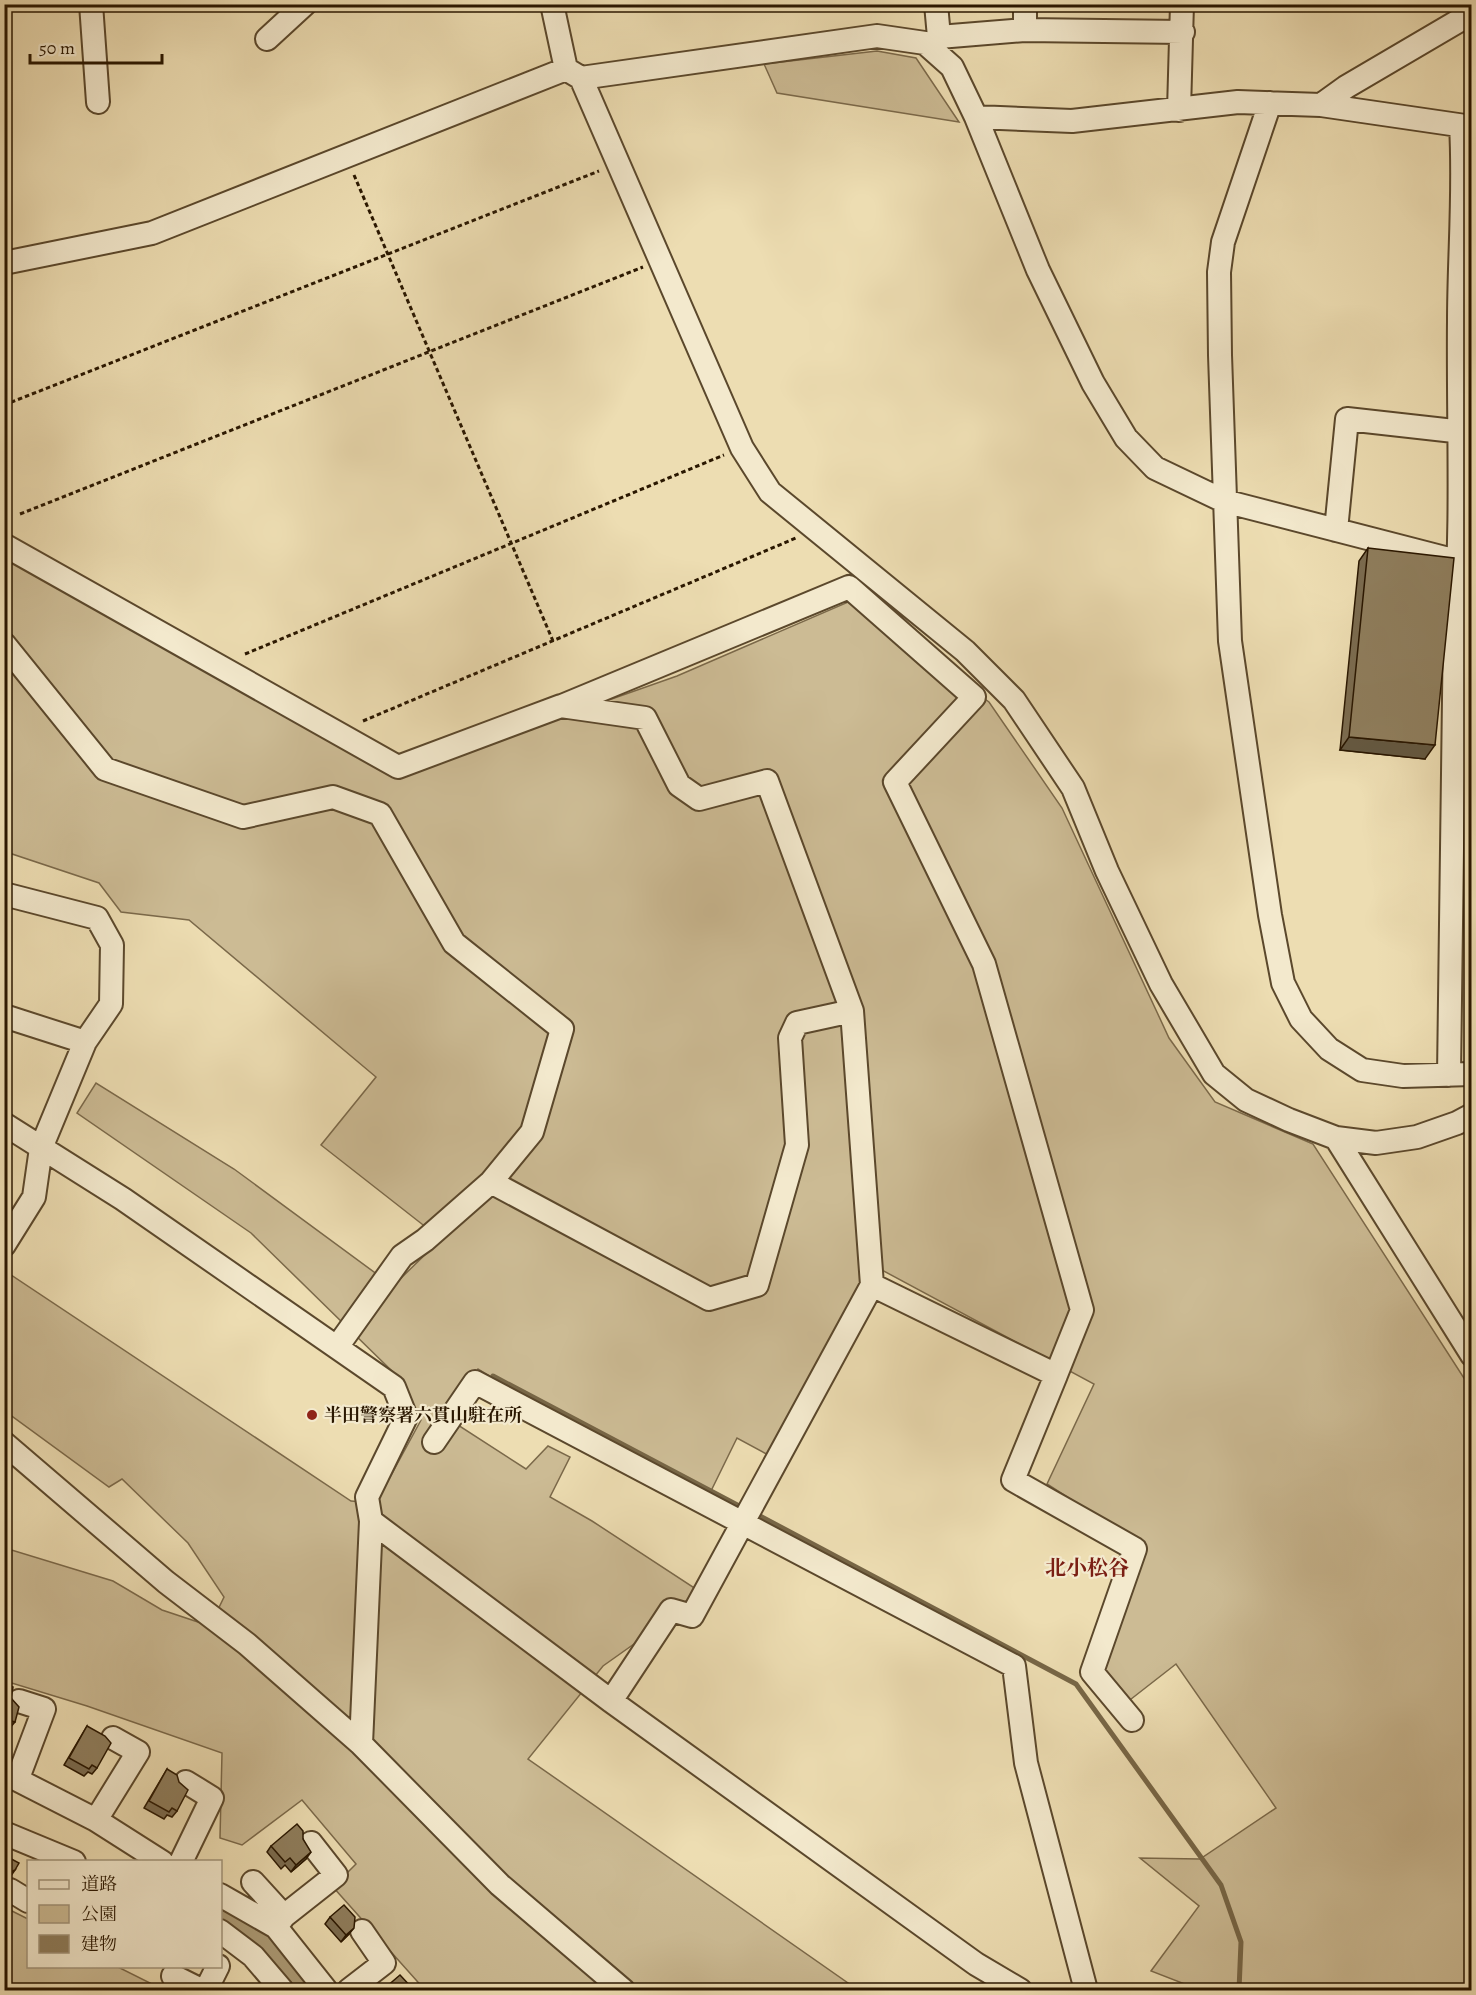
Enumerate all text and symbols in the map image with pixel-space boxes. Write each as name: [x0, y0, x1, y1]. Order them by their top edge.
scale bar: [30, 27, 162, 65]
text: 50 m: [39, 36, 75, 60]
place label: 半田警察署六貫山駐在所: [324, 1403, 522, 1427]
marker: 半田警察署六貫山駐在所: [305, 1408, 319, 1422]
district label: 北小松谷: [1045, 1554, 1129, 1582]
legend: [27, 1860, 222, 1968]
text: 道路: [81, 1872, 117, 1896]
text: 公園: [81, 1902, 117, 1926]
text: 建物: [81, 1932, 117, 1956]

